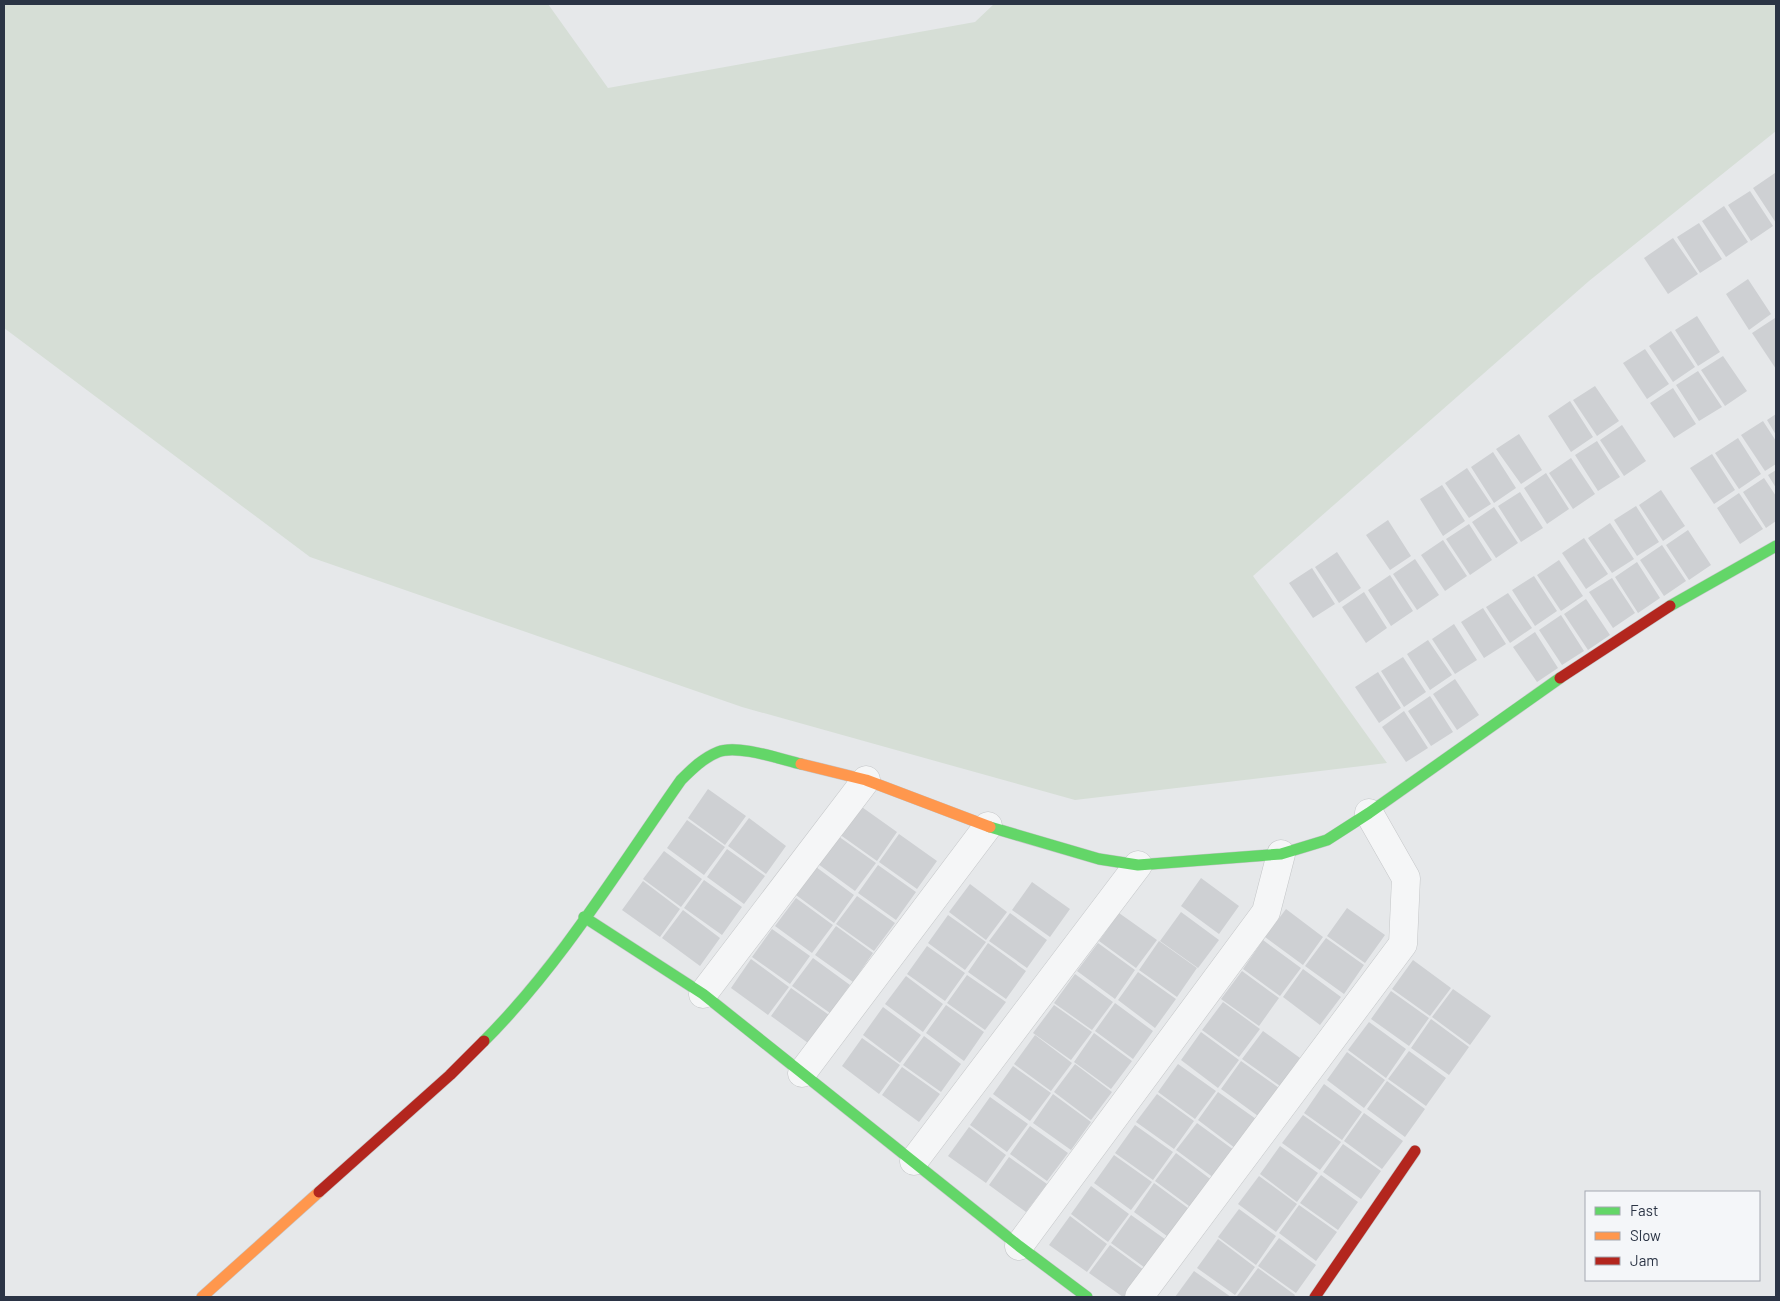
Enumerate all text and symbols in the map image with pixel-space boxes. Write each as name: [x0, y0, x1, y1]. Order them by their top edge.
legend: [1585, 1191, 1760, 1281]
text: Fast: [1630, 1201, 1658, 1219]
text: Slow: [1630, 1226, 1661, 1244]
text: Jam: [1630, 1251, 1659, 1269]

